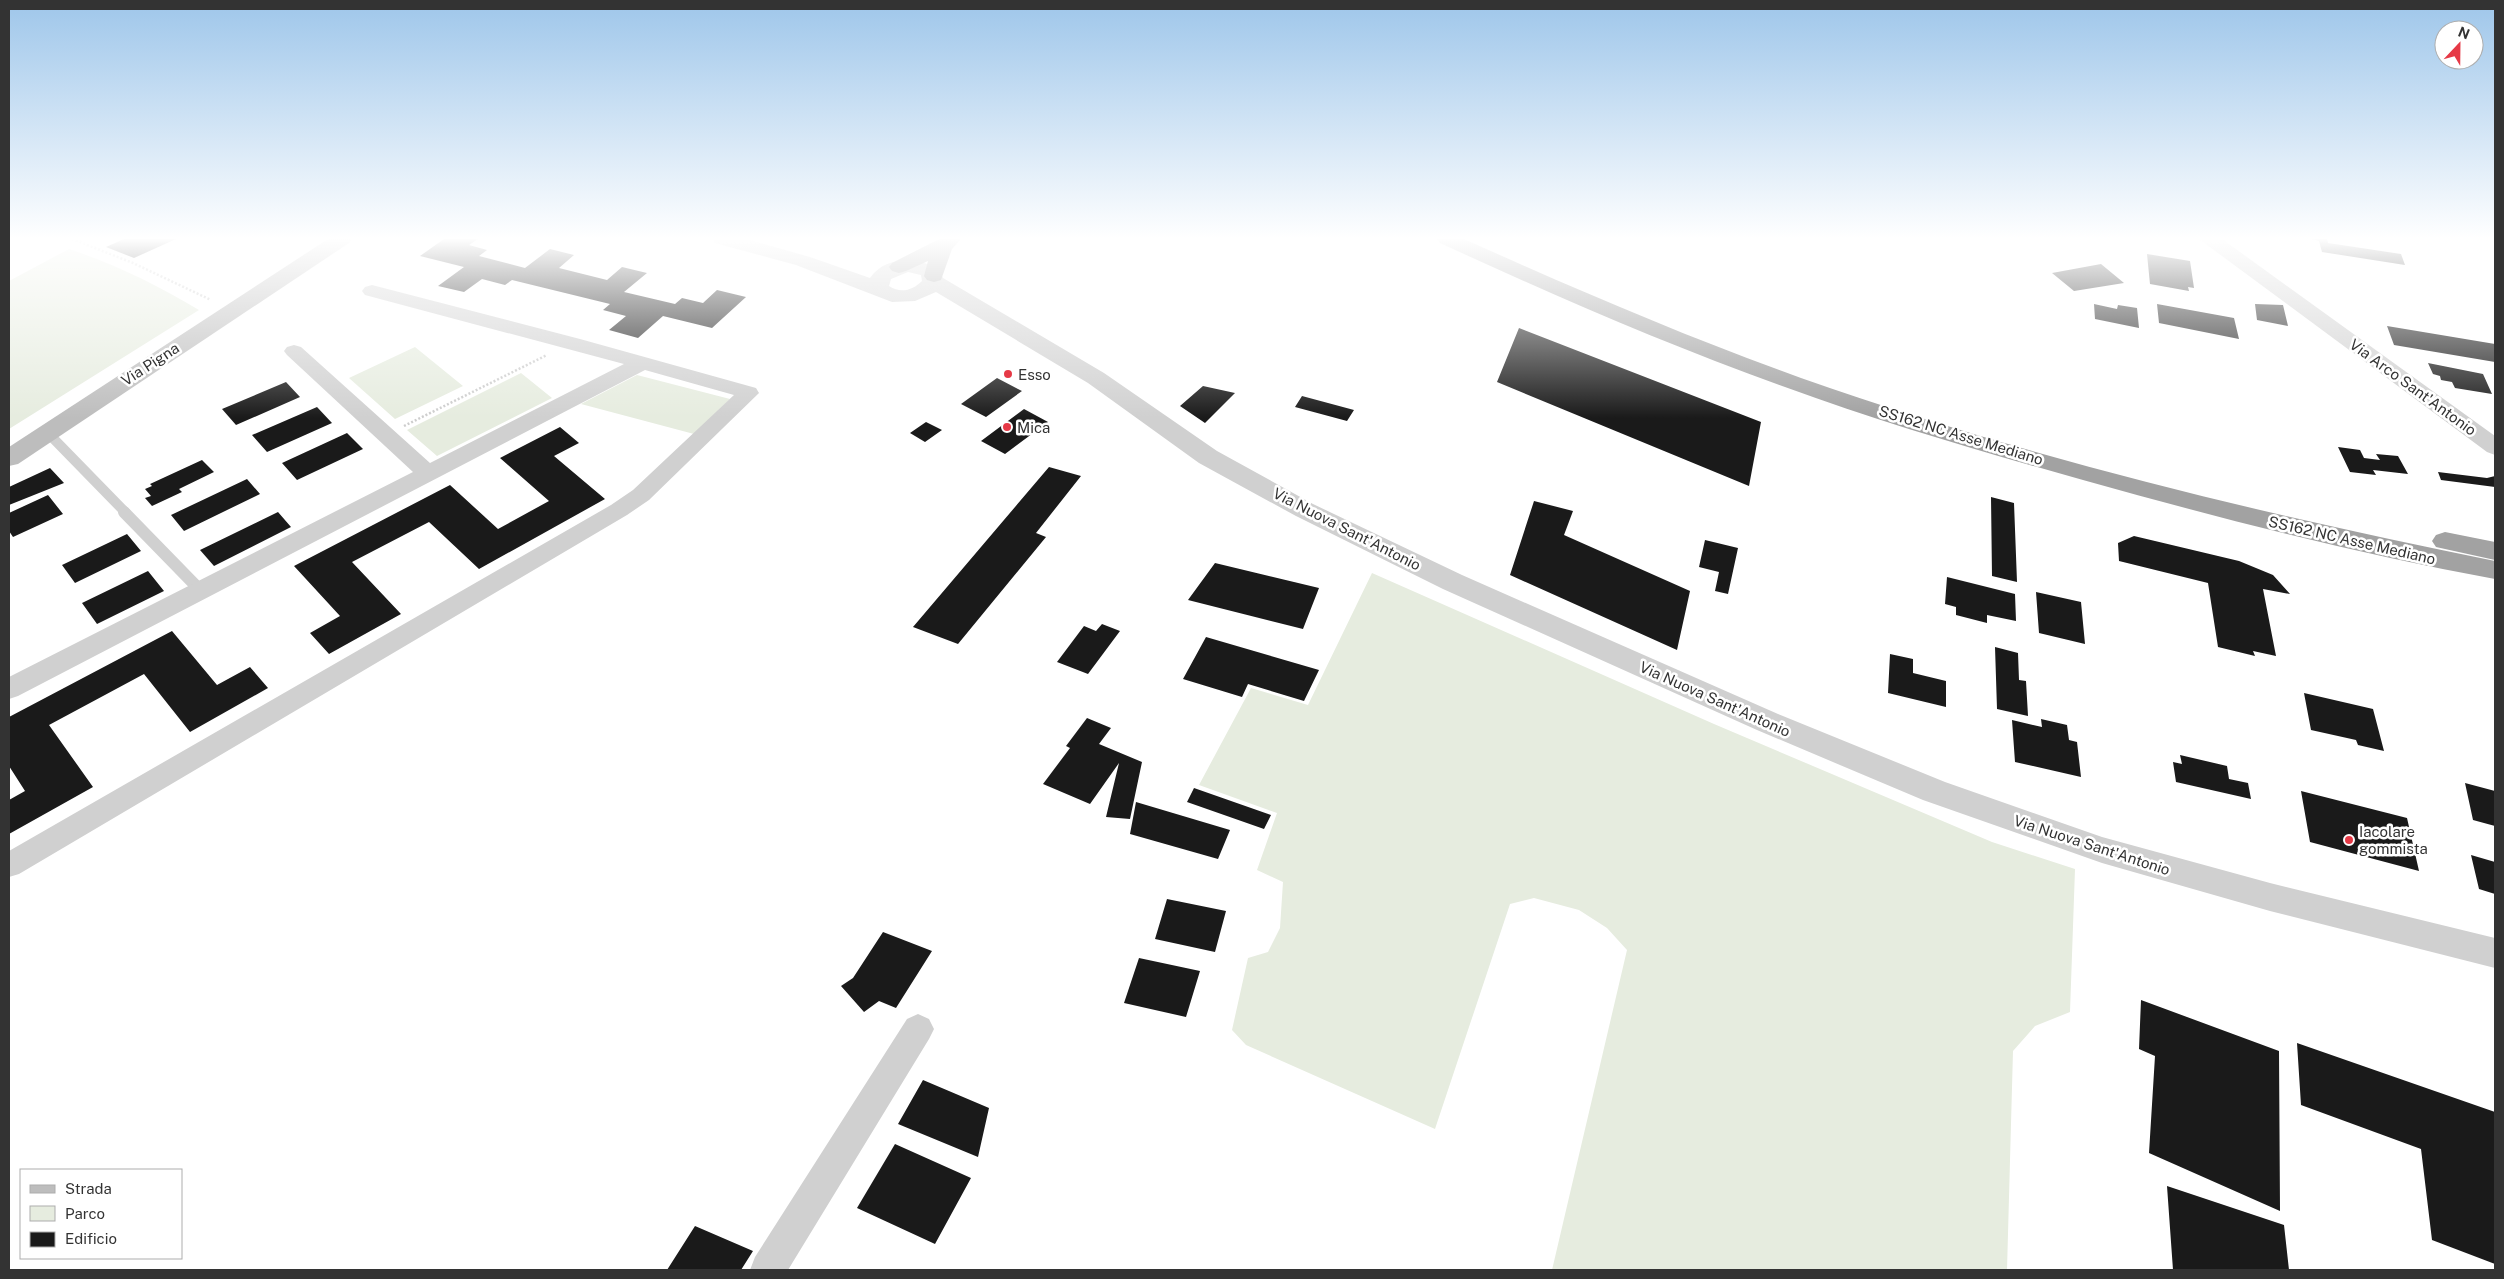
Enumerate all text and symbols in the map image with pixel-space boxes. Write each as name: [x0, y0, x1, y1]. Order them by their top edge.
north arrow: [2434, 20, 2484, 70]
text: N: [2456, 23, 2472, 42]
street label: Via Arco Sant'Antonio: [2346, 335, 2480, 439]
street label: Via Pigna: [118, 339, 182, 389]
place label: Esso: [1018, 366, 1051, 383]
marker: Esso: [1002, 368, 1014, 380]
street label: SS162 NC Asse Mediano: [1877, 402, 2045, 468]
place label: Mica: [1017, 419, 1050, 436]
marker: Mica: [1001, 421, 1013, 433]
street label: Via Nuova Sant'Antonio: [1270, 484, 1424, 574]
street label: SS162 NC Asse Mediano: [2267, 512, 2437, 568]
street label: Via Nuova Sant'Antonio: [1637, 658, 1793, 740]
street label: Via Nuova Sant'Antonio: [2012, 812, 2172, 878]
place label: Iacolare gommista: [2359, 823, 2428, 857]
marker: Iacolare gommista: [2343, 834, 2355, 846]
legend: [20, 1169, 182, 1259]
text: Strada: [65, 1180, 112, 1197]
text: Parco: [65, 1205, 105, 1222]
text: Edificio: [65, 1230, 117, 1247]

